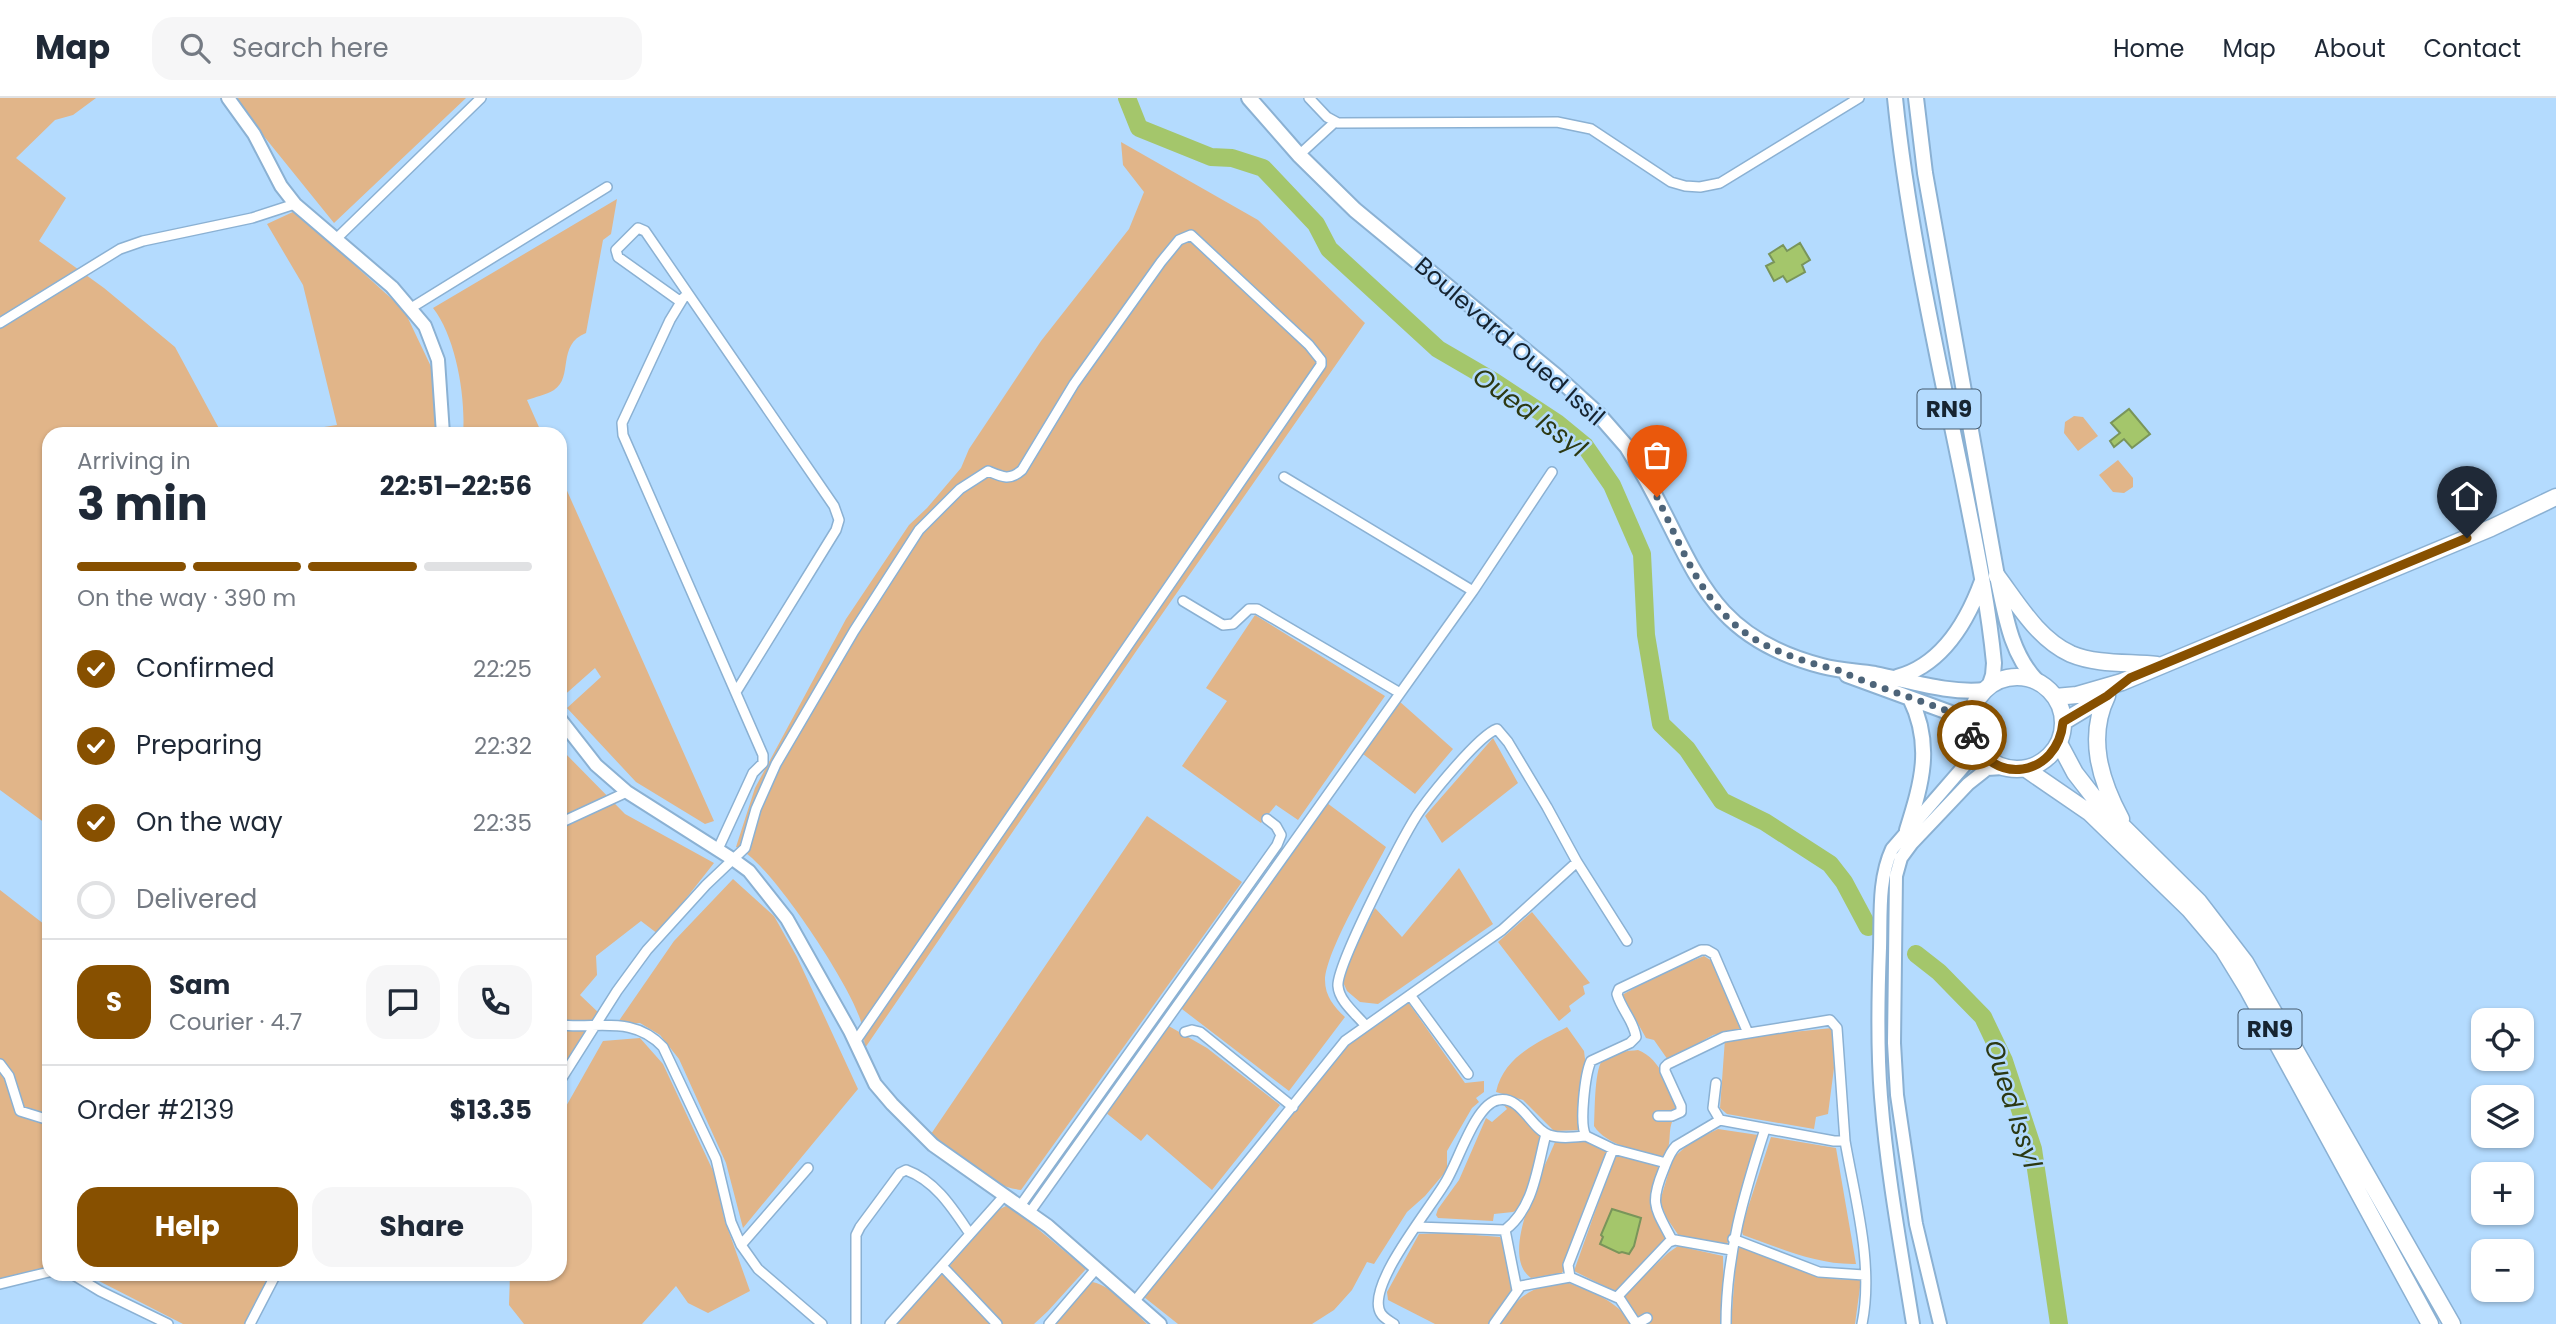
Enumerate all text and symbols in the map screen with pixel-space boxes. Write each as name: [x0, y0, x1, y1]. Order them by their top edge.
search box: [152, 17, 642, 80]
text: Map: [35, 24, 110, 71]
icon: search: [176, 29, 214, 67]
text: Search here: [232, 30, 389, 66]
text: Home: [2113, 32, 2185, 65]
text: Map: [2223, 32, 2276, 65]
text: About: [2314, 32, 2385, 65]
text: Contact: [2423, 32, 2521, 65]
street label: Boulevard Oued Issil: [1408, 249, 1612, 433]
water label: Oued Issyl: [1466, 358, 1595, 466]
road number: RN9: [1918, 390, 1980, 428]
pin: [1627, 425, 1687, 497]
icon: bag: [1638, 436, 1676, 474]
text: Arriving in: [77, 445, 191, 477]
pin: [2437, 466, 2497, 538]
text: 22:51–22:56: [380, 468, 532, 504]
text: 3 min: [77, 472, 208, 536]
icon: home: [2448, 477, 2486, 515]
text: On the way · 390 m: [77, 582, 296, 614]
icon: check: [77, 650, 115, 688]
text: Confirmed: [136, 650, 274, 686]
text: 22:25: [473, 653, 532, 685]
courier: [1937, 700, 2007, 770]
icon: bike: [1953, 716, 1991, 754]
icon: check: [77, 727, 115, 765]
text: Preparing: [136, 727, 262, 763]
text: 22:32: [474, 730, 532, 762]
icon: check: [77, 804, 115, 842]
text: On the way: [136, 804, 283, 840]
text: 22:35: [473, 807, 532, 839]
text: Delivered: [136, 881, 257, 917]
button: chat: [366, 965, 440, 1039]
button: phone: [458, 965, 532, 1039]
text: Sam: [169, 967, 230, 1003]
text: S: [106, 984, 122, 1020]
text: Courier · 4.7: [169, 1006, 302, 1038]
map controls: [2471, 1008, 2534, 1302]
button: locate: [2471, 1008, 2534, 1071]
road number: RN9: [2238, 1010, 2302, 1048]
water label: Oued Issyl: [1975, 1035, 2051, 1173]
button: layers: [2471, 1085, 2534, 1148]
text: Order #2139: [77, 1092, 234, 1128]
text: $13.35: [449, 1092, 532, 1128]
button: +: [2471, 1162, 2534, 1225]
button: Help: [77, 1187, 298, 1267]
button: Share: [312, 1187, 532, 1267]
button: −: [2471, 1239, 2534, 1302]

